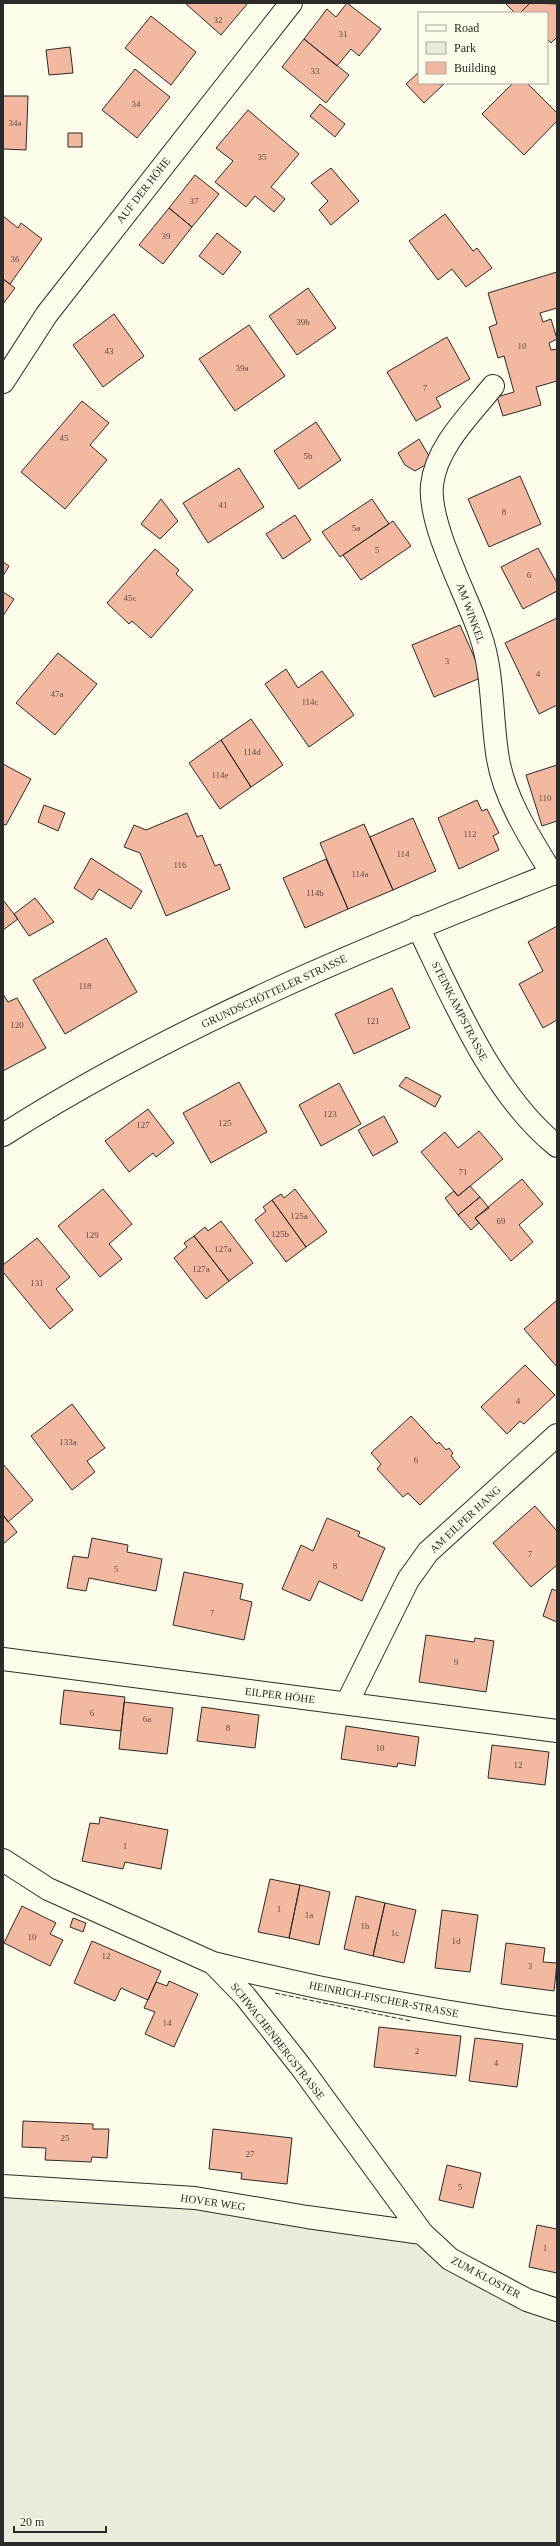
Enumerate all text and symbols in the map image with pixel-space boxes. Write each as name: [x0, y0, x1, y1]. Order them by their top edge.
legend: [418, 12, 548, 84]
house number: 32: [214, 15, 223, 25]
text: Road: [454, 21, 479, 35]
house number: 31: [339, 29, 348, 39]
text: Park: [454, 41, 476, 55]
text: Building: [454, 61, 496, 75]
house number: 33: [311, 66, 320, 76]
house number: 34: [132, 99, 141, 109]
house number: 34a: [9, 118, 22, 128]
house number: 35: [258, 152, 267, 162]
street label: AUF DER HÖHE: [114, 155, 173, 225]
house number: 37: [190, 196, 199, 206]
house number: 39: [162, 231, 171, 241]
house number: 36: [11, 254, 20, 264]
house number: 39b: [296, 317, 310, 327]
house number: 10: [518, 341, 527, 351]
house number: 43: [105, 346, 114, 356]
house number: 39a: [236, 363, 249, 373]
house number: 7: [423, 383, 428, 393]
house number: 45: [60, 433, 69, 443]
house number: 5b: [304, 451, 313, 461]
house number: 41: [219, 500, 228, 510]
house number: 8: [502, 507, 507, 517]
house number: 5a: [352, 523, 360, 533]
house number: 5: [375, 545, 380, 555]
house number: 6: [527, 570, 532, 580]
street label: AM WINKEL: [454, 581, 488, 645]
house number: 45c: [124, 593, 137, 603]
house number: 3: [445, 656, 450, 666]
house number: 4: [536, 669, 541, 679]
house number: 47a: [51, 689, 64, 699]
house number: 114c: [301, 697, 319, 707]
house number: 114d: [243, 747, 261, 757]
house number: 114e: [211, 770, 229, 780]
house number: 110: [538, 793, 552, 803]
house number: 112: [463, 829, 477, 839]
house number: 114: [396, 849, 410, 859]
house number: 116: [173, 860, 187, 870]
house number: 114a: [351, 869, 369, 879]
house number: 114b: [306, 888, 324, 898]
street label: GRUNDSCHÖTTELER STRASSE: [199, 952, 349, 1030]
street label: STEINKAMPSTRASSE: [430, 959, 490, 1063]
house number: 118: [78, 981, 92, 991]
house number: 121: [366, 1016, 380, 1026]
house number: 120: [10, 1020, 24, 1030]
house number: 123: [323, 1109, 337, 1119]
house number: 125: [218, 1118, 232, 1128]
house number: 127: [136, 1120, 150, 1130]
house number: 71: [459, 1167, 468, 1177]
house number: 125a: [290, 1211, 308, 1221]
house number: 69: [497, 1216, 506, 1226]
house number: 125b: [271, 1229, 290, 1239]
house number: 129: [85, 1230, 99, 1240]
house number: 127a: [214, 1244, 232, 1254]
house number: 127a: [192, 1264, 210, 1274]
house number: 131: [30, 1278, 44, 1288]
house number: 4: [516, 1396, 521, 1406]
house number: 133a: [59, 1437, 77, 1447]
house number: 6: [414, 1455, 419, 1465]
street label: AM EILPER HANG: [427, 1483, 503, 1555]
house number: 7: [528, 1549, 533, 1559]
house number: 8: [333, 1561, 338, 1571]
house number: 5: [114, 1564, 119, 1574]
house number: 7: [210, 1608, 215, 1618]
house number: 9: [454, 1657, 459, 1667]
street label: EILPER HÖHE: [244, 1685, 316, 1705]
house number: 6: [90, 1708, 95, 1718]
house number: 6a: [143, 1714, 151, 1724]
house number: 8: [226, 1723, 231, 1733]
house number: 10: [376, 1743, 385, 1753]
house number: 12: [514, 1760, 523, 1770]
house number: 1: [123, 1841, 127, 1851]
house number: 1: [277, 1904, 281, 1914]
house number: 1a: [305, 1910, 313, 1920]
house number: 1b: [361, 1921, 370, 1931]
house number: 1c: [391, 1928, 399, 1938]
house number: 10: [28, 1932, 37, 1942]
house number: 1d: [452, 1936, 461, 1946]
house number: 12: [102, 1951, 111, 1961]
house number: 3: [528, 1961, 533, 1971]
street label: HEINRICH-FISCHER-STRASSE: [308, 1979, 460, 2019]
street label: SCHWACHENBERGSTRASSE: [229, 1980, 327, 2102]
house number: 14: [163, 2018, 172, 2028]
house number: 2: [415, 2046, 419, 2056]
house number: 4: [494, 2058, 499, 2068]
house number: 25: [61, 2133, 70, 2143]
house number: 27: [246, 2149, 255, 2159]
house number: 5: [458, 2182, 463, 2192]
street label: HOVER WEG: [180, 2192, 246, 2213]
house number: 1: [543, 2243, 547, 2253]
street label: ZUM KLOSTER: [449, 2254, 523, 2301]
scale bar: [14, 2508, 106, 2534]
text: 20 m: [20, 2515, 45, 2529]

